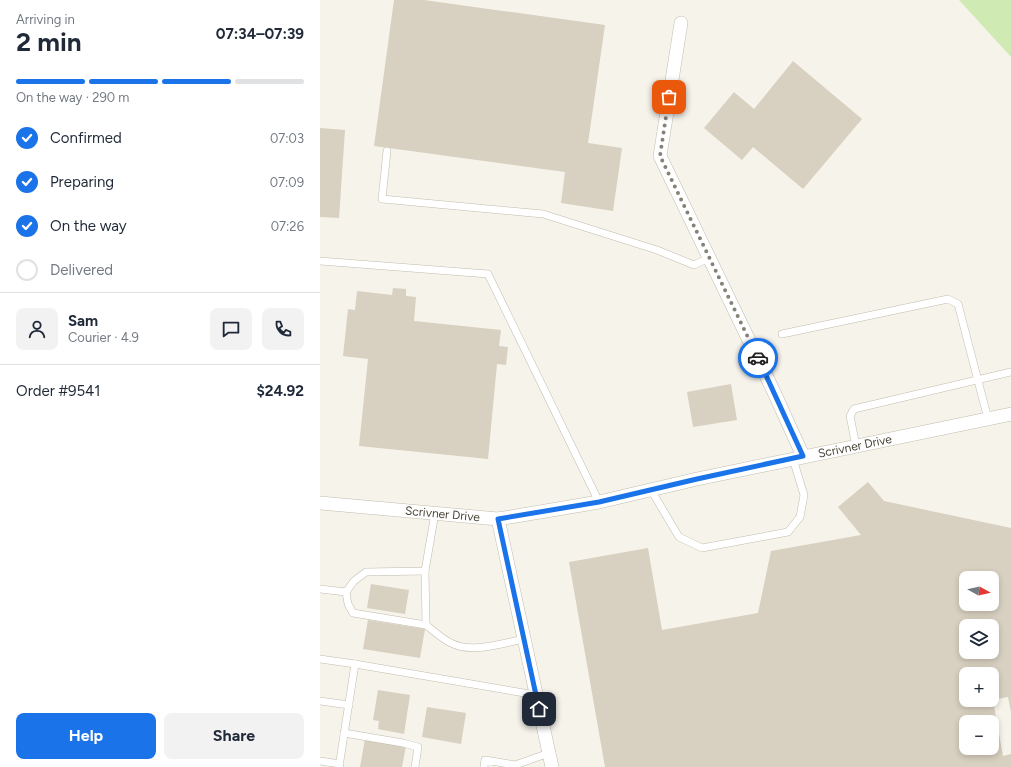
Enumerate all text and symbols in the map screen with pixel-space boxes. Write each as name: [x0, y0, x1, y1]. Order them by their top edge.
text: Arriving in: [16, 12, 75, 27]
text: 07:34–07:39: [216, 25, 304, 43]
text: 2 min: [16, 26, 82, 58]
pin: [652, 80, 686, 114]
icon: bag: [658, 86, 680, 108]
text: On the way · 290 m: [16, 90, 129, 105]
icon: check: [16, 127, 38, 149]
text: Confirmed: [50, 129, 122, 147]
text: 07:03: [270, 131, 304, 146]
icon: check: [16, 171, 38, 193]
text: Preparing: [50, 173, 114, 191]
text: 07:09: [270, 175, 304, 190]
icon: check: [16, 215, 38, 237]
text: On the way: [50, 217, 127, 235]
text: 07:26: [271, 219, 304, 234]
text: Delivered: [50, 261, 113, 279]
button: person: [16, 308, 58, 350]
button: chat: [210, 308, 252, 350]
button: phone: [262, 308, 304, 350]
text: Sam: [68, 312, 98, 330]
text: Courier · 4.9: [68, 330, 139, 345]
courier: [738, 338, 778, 378]
icon: car: [747, 347, 769, 369]
text: Order #9541: [16, 382, 101, 400]
text: $24.92: [256, 382, 304, 400]
street label: Scrivner Drive: [817, 432, 893, 461]
street label: Scrivner Drive: [404, 504, 481, 524]
north arrow: [959, 571, 999, 611]
map controls: [959, 571, 999, 755]
button: layers: [959, 619, 999, 659]
button: +: [959, 667, 999, 707]
pin: [522, 692, 556, 726]
icon: home: [528, 698, 550, 720]
button: Help: [16, 713, 156, 759]
button: Share: [164, 713, 304, 759]
button: −: [959, 715, 999, 755]

